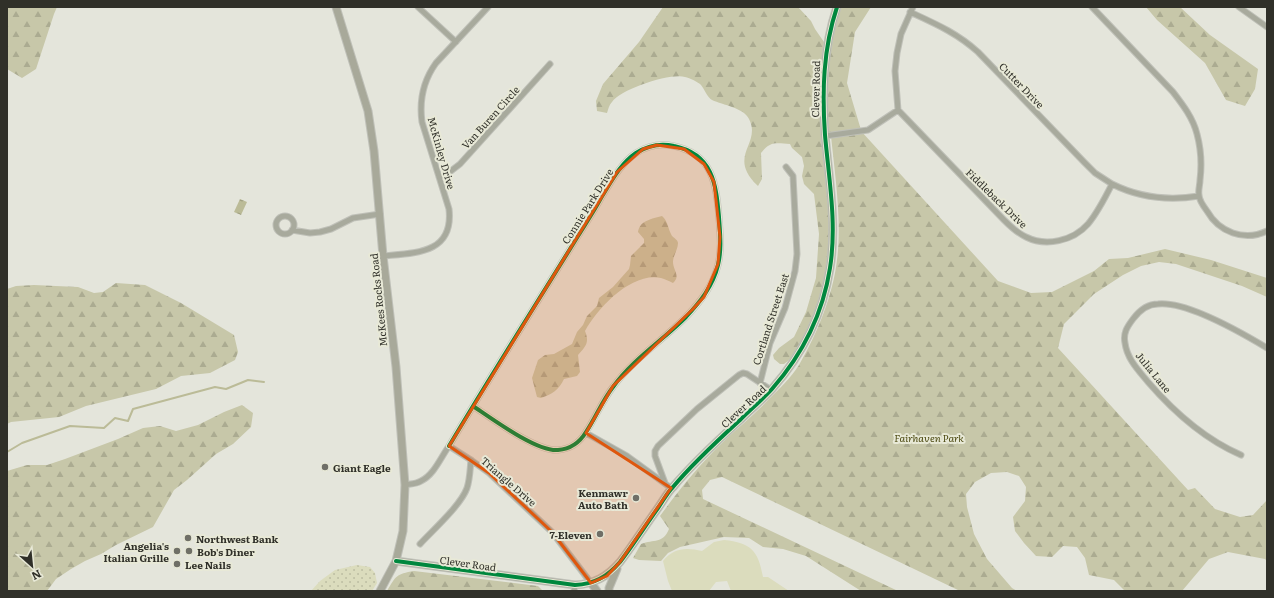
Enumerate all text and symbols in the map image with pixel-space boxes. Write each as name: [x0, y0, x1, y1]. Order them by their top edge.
street label: Cutter Drive: [996, 59, 1048, 111]
street label: Clever Road: [807, 60, 823, 118]
street label: Van Buren Circle: [458, 82, 522, 152]
street label: McKinley Drive: [425, 115, 459, 191]
street label: Connie Park Drive: [558, 165, 616, 247]
street label: Fiddleback Drive: [963, 165, 1031, 231]
street label: McKees Rocks Road: [366, 253, 390, 347]
street label: Cortland Street East: [748, 271, 792, 367]
street label: Julia Lane: [1133, 348, 1175, 396]
street label: Clever Road: [717, 381, 769, 431]
park label: Fairhaven Park: [894, 430, 964, 445]
street label: Triangle Drive: [478, 453, 540, 509]
place label: Giant Eagle: [333, 460, 391, 475]
marker: Giant Eagle: [320, 462, 330, 472]
place label: Kenmawr Auto Bath: [578, 485, 629, 512]
marker: Kenmawr Auto Bath: [631, 493, 641, 503]
place label: 7-Eleven: [550, 527, 592, 542]
marker: 7-Eleven: [595, 529, 605, 539]
place label: Northwest Bank: [196, 531, 279, 546]
marker: Northwest Bank: [183, 533, 193, 543]
place label: Angelia's Italian Grille: [103, 538, 169, 565]
place label: Bob's Diner: [197, 544, 255, 559]
north arrow: [12, 546, 52, 586]
marker: Angelia's Italian Grille: [172, 546, 182, 556]
marker: Bob's Diner: [184, 546, 194, 556]
street label: Clever Road: [439, 552, 497, 574]
place label: Lee Nails: [185, 557, 231, 572]
marker: Lee Nails: [172, 559, 182, 569]
text: N: [29, 567, 45, 585]

